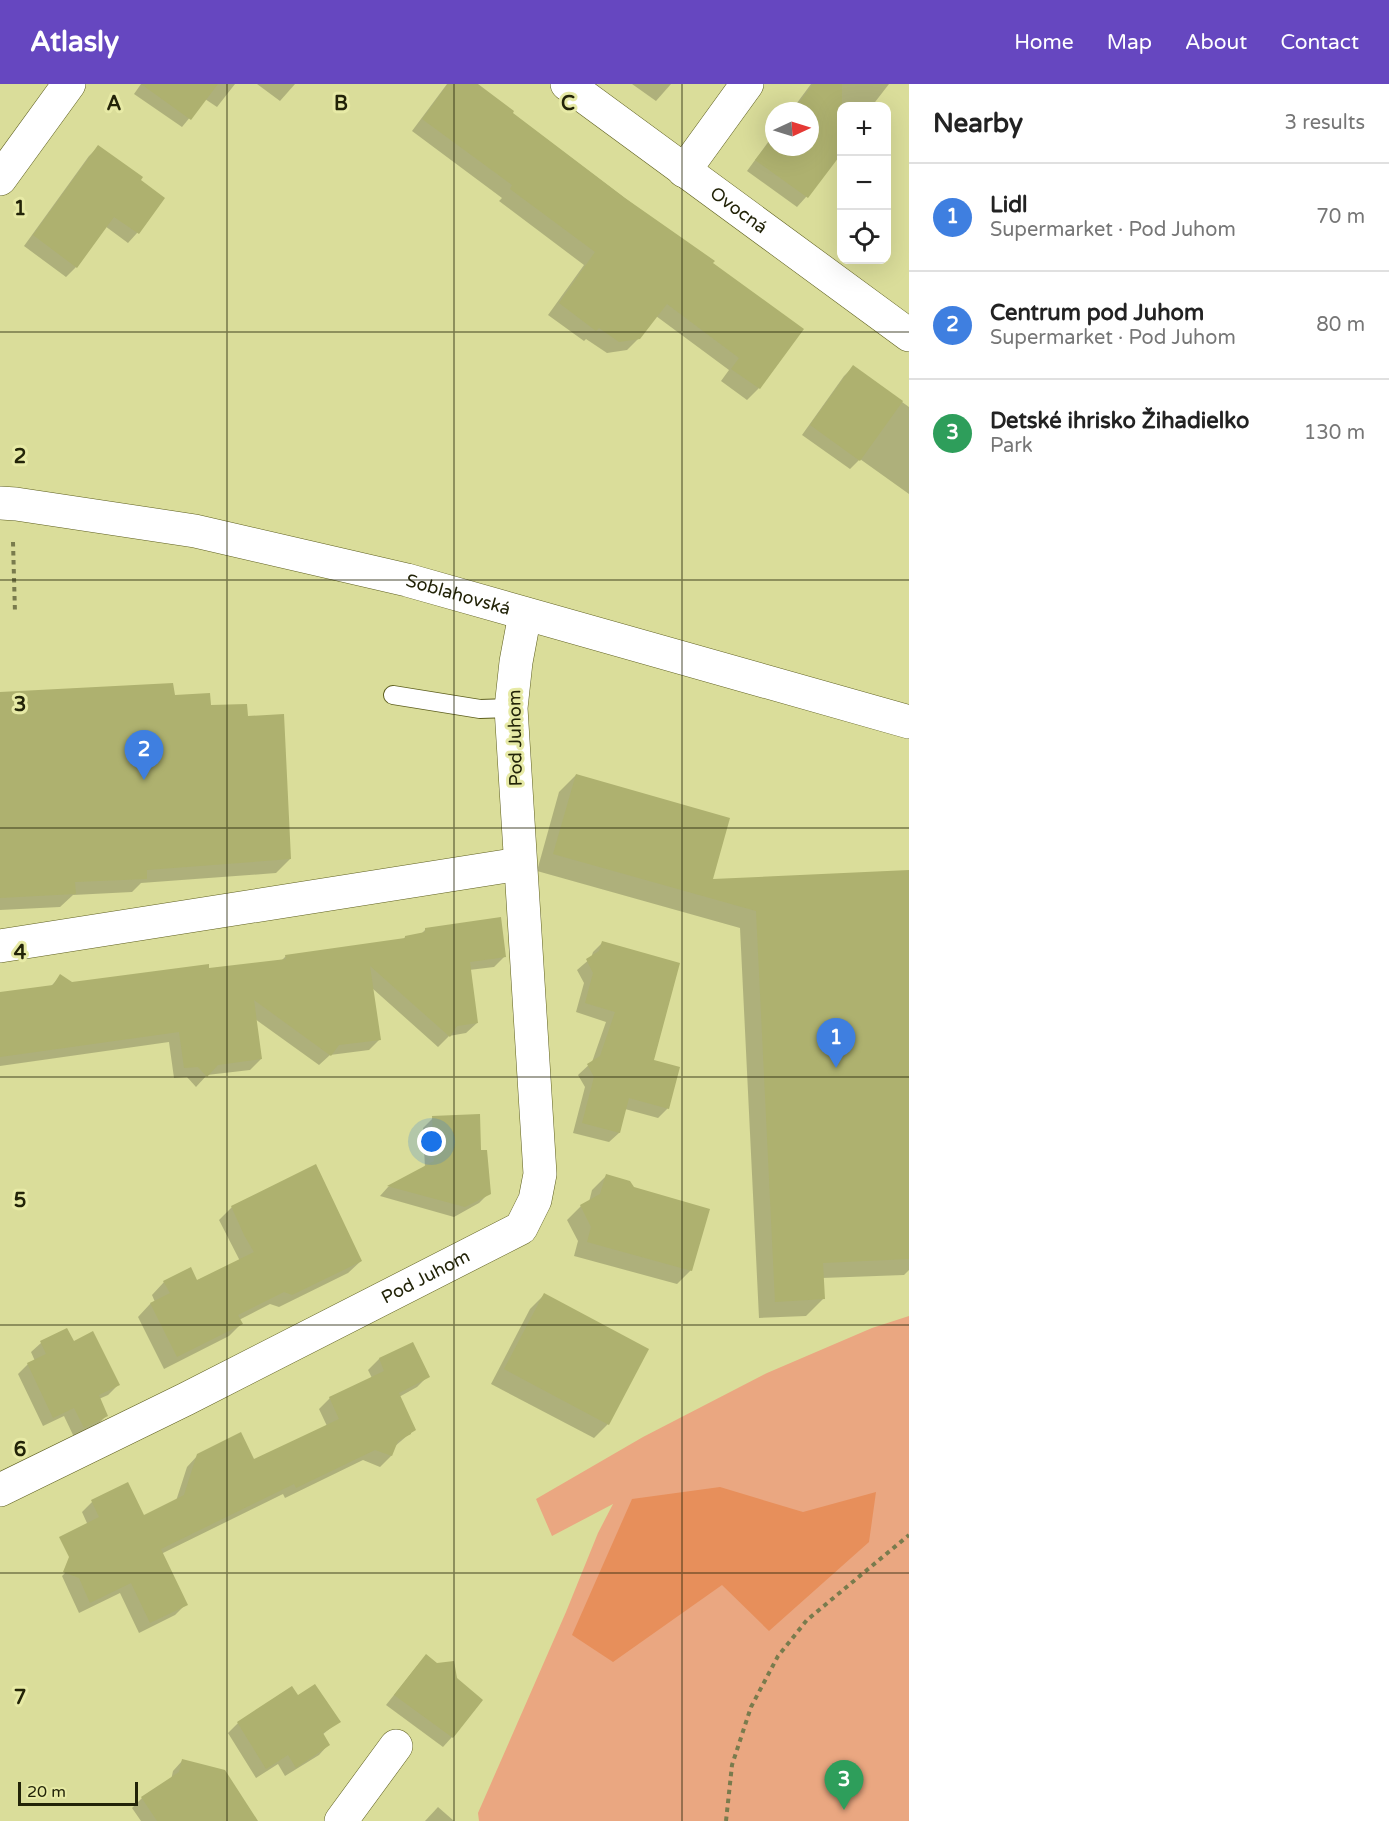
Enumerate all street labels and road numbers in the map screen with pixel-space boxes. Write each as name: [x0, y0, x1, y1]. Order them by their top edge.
street label: Ovocná: [706, 182, 772, 238]
street label: Soblahovská: [403, 569, 513, 620]
street label: Pod Juhom: [503, 690, 527, 786]
street label: Pod Juhom: [377, 1245, 474, 1309]

